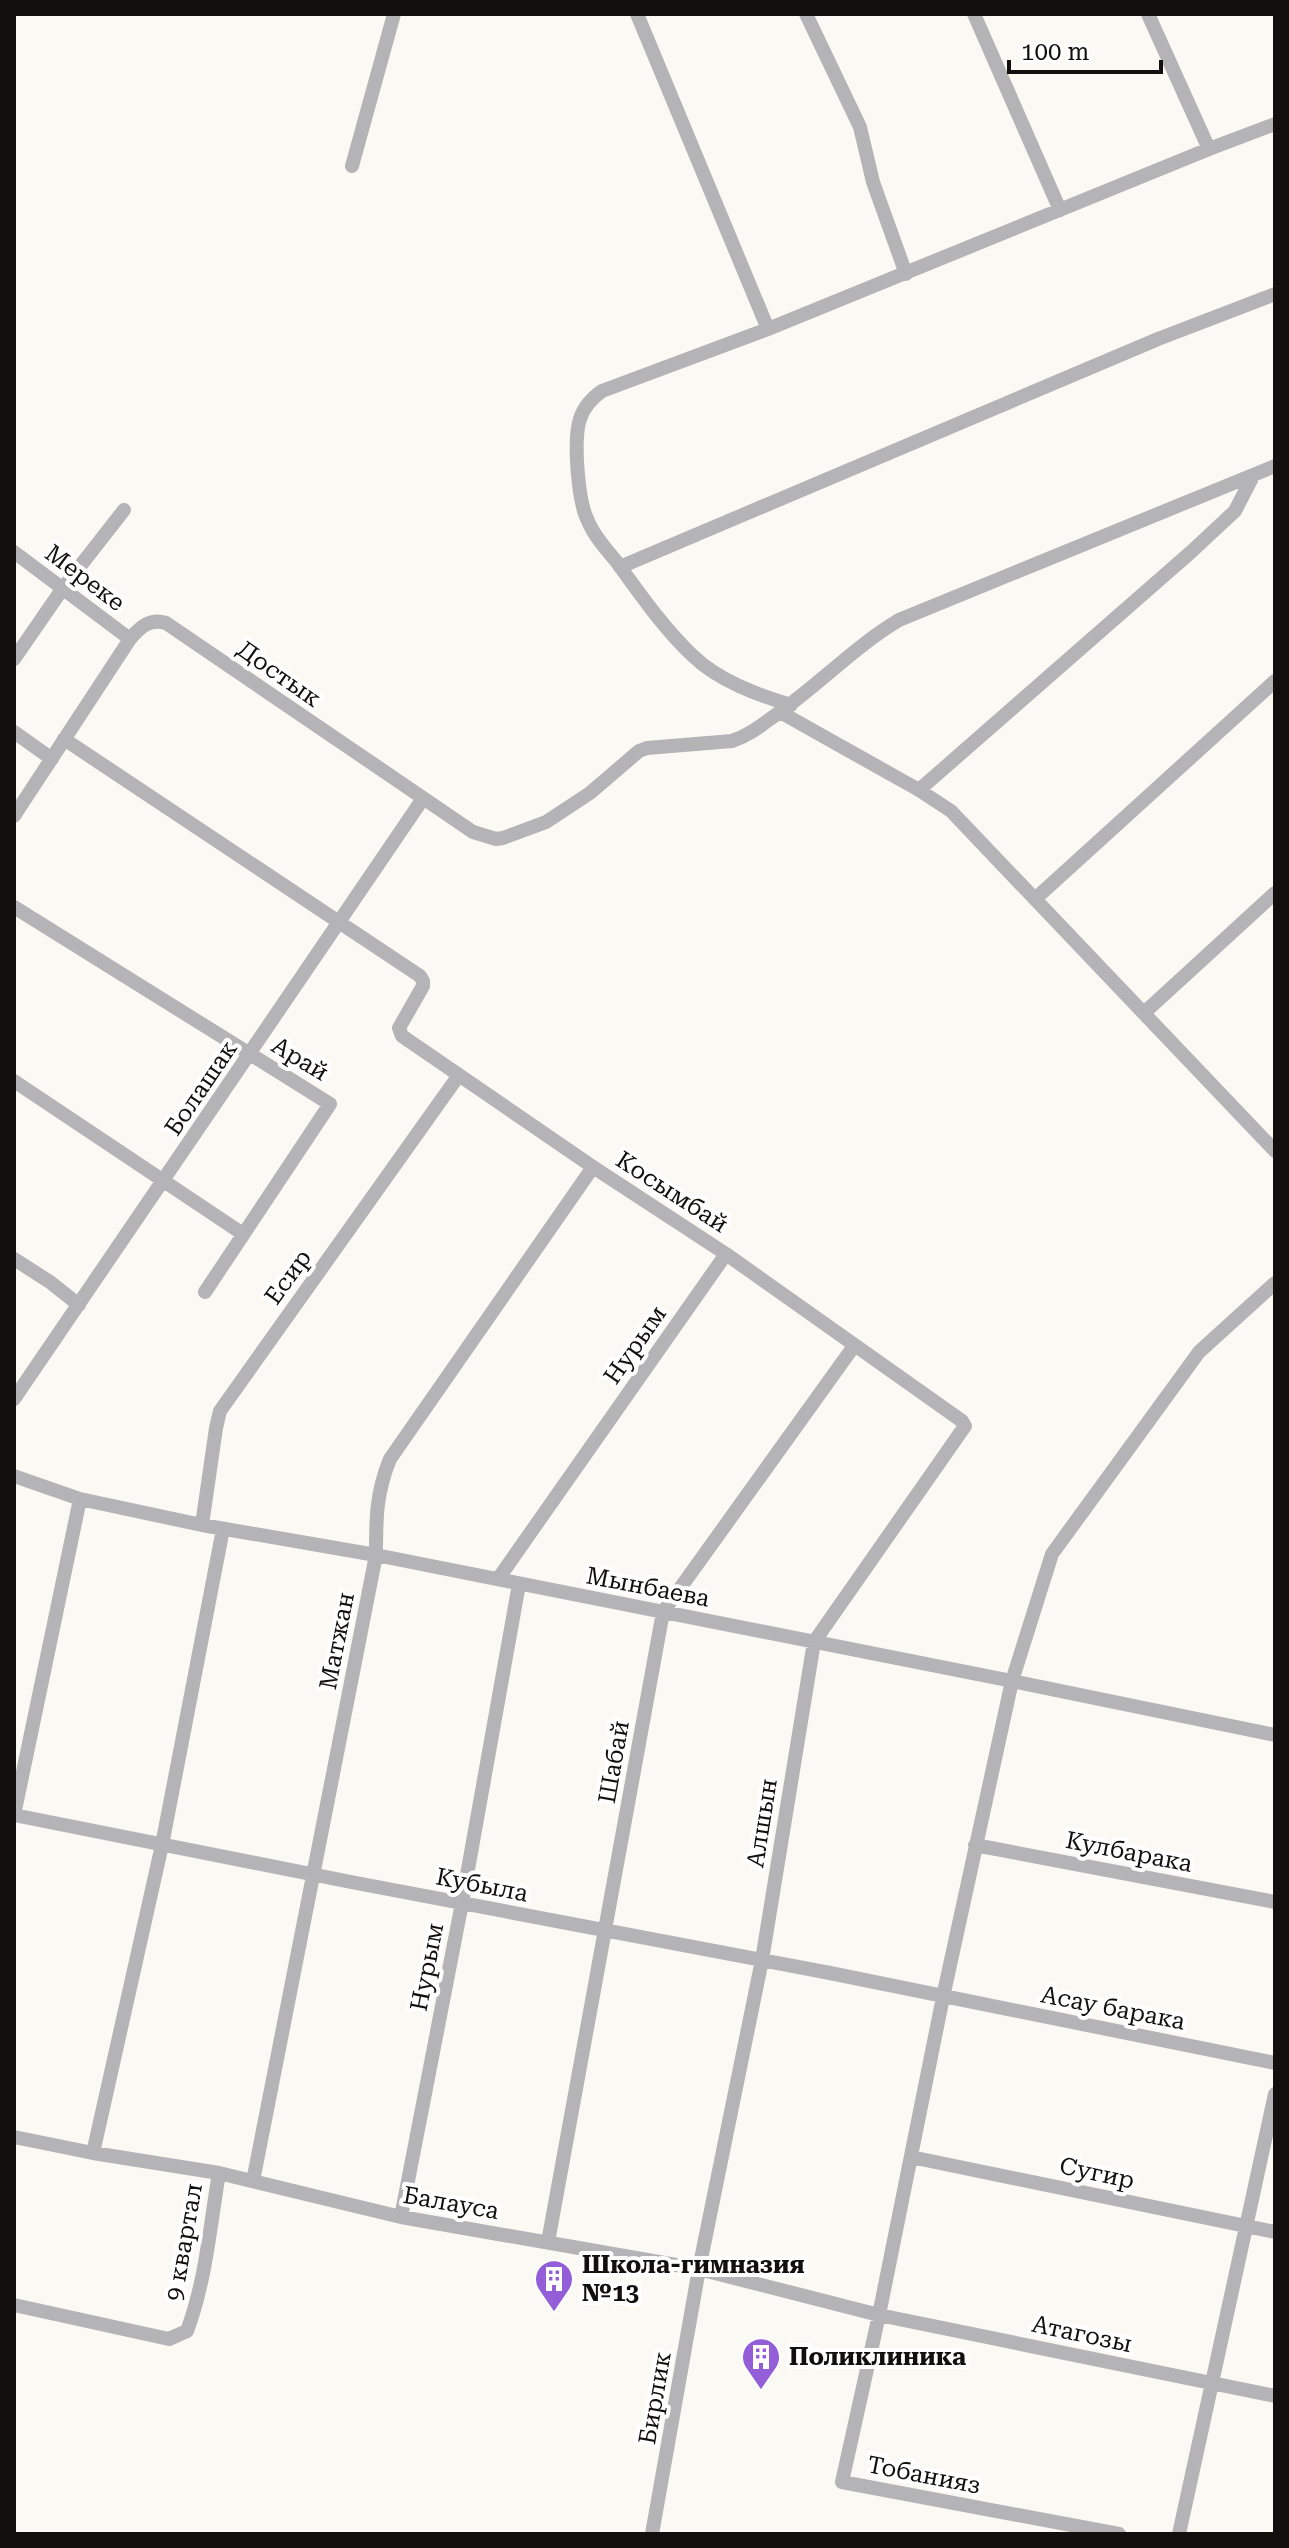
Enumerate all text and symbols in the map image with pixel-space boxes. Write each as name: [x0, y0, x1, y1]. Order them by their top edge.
scale bar: [1009, 24, 1161, 74]
text: 100 m: [1021, 38, 1089, 66]
street label: Мереке: [40, 539, 130, 617]
street label: Достык: [232, 635, 326, 713]
street label: Арай: [267, 1031, 333, 1087]
street label: Болашак: [159, 1035, 243, 1141]
street label: Косымбай: [611, 1145, 733, 1239]
street label: Есир: [259, 1244, 317, 1310]
street label: Нурым: [598, 1300, 672, 1390]
street label: Мынбаева: [584, 1561, 712, 1613]
street label: Матжан: [314, 1590, 360, 1692]
street label: Шабай: [593, 1718, 635, 1806]
street label: Алшын: [741, 1777, 783, 1869]
street label: Кулбарака: [1063, 1826, 1195, 1878]
street label: Кубыла: [434, 1862, 530, 1908]
street label: Нурым: [405, 1921, 449, 2013]
street label: Асау барака: [1039, 1980, 1187, 2036]
street label: Сугир: [1057, 2151, 1137, 2195]
street label: 9 квартал: [160, 2181, 208, 2303]
street label: Балауса: [401, 2181, 501, 2225]
place label: Школа-гимназия №13: [582, 2251, 805, 2307]
building icon: Школа-гимназия №13: [533, 2258, 575, 2313]
street label: Атагозы: [1030, 2310, 1134, 2358]
building icon: Поликлиника: [740, 2336, 782, 2391]
place label: Поликлиника: [789, 2343, 966, 2371]
street label: Бирлик: [633, 2349, 677, 2447]
street label: Тобанияз: [865, 2450, 983, 2500]

